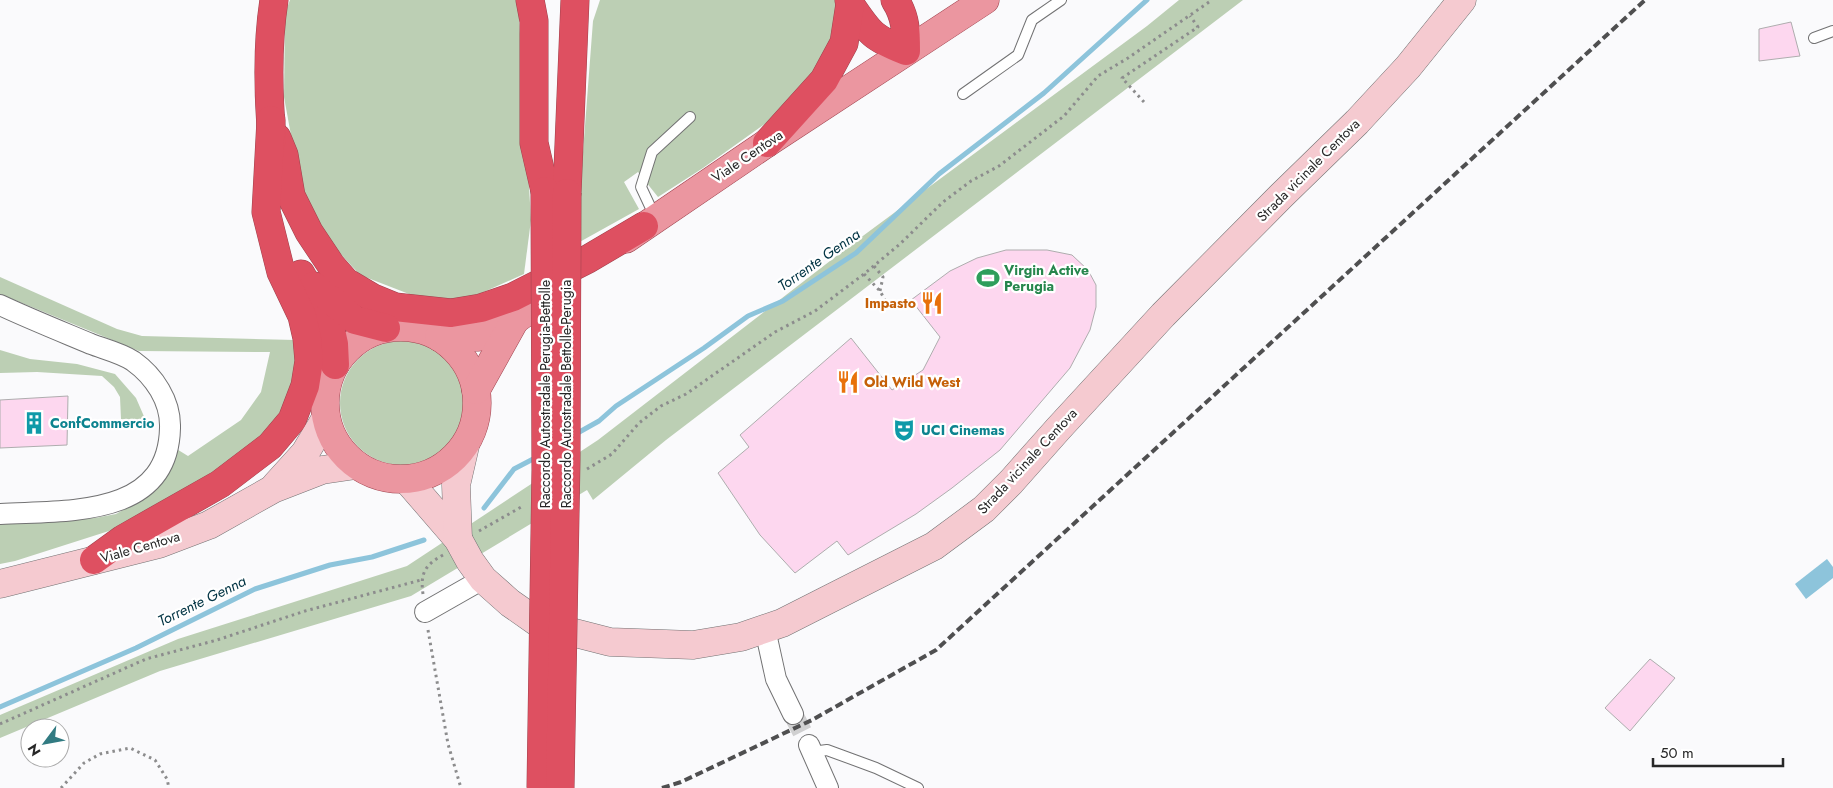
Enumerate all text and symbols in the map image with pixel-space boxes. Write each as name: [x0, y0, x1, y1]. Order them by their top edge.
street label: Strada vicinale Centova: [1252, 114, 1364, 226]
street label: Viale Centova: [707, 125, 787, 187]
water label: Torrente Genna: [773, 223, 865, 297]
place label: Virgin Active Perugia: [1003, 260, 1089, 296]
sports icon: Virgin Active Perugia: [975, 265, 1001, 291]
street label: Raccordo Autostradale Perugia-Bettolle: [535, 280, 555, 508]
street label: Raccordo Autostradale Bettolle-Perugia: [556, 280, 576, 508]
restaurant icon: Impasto: [919, 290, 945, 316]
place label: Impasto: [865, 293, 916, 313]
restaurant icon: Old Wild West: [835, 369, 861, 395]
place label: Old Wild West: [864, 372, 961, 392]
street label: Strada vicinale Centova: [973, 404, 1081, 518]
building icon: ConfCommercio: [21, 410, 47, 436]
place label: ConfCommercio: [50, 413, 155, 433]
theatre icon: UCI Cinemas: [891, 417, 917, 443]
place label: UCI Cinemas: [921, 420, 1005, 440]
street label: Viale Centova: [98, 526, 182, 568]
water label: Torrente Genna: [154, 570, 251, 632]
north arrow: [20, 718, 70, 768]
scale bar: [1653, 736, 1783, 768]
text: N: [23, 740, 45, 760]
text: 50 m: [1660, 742, 1694, 764]

